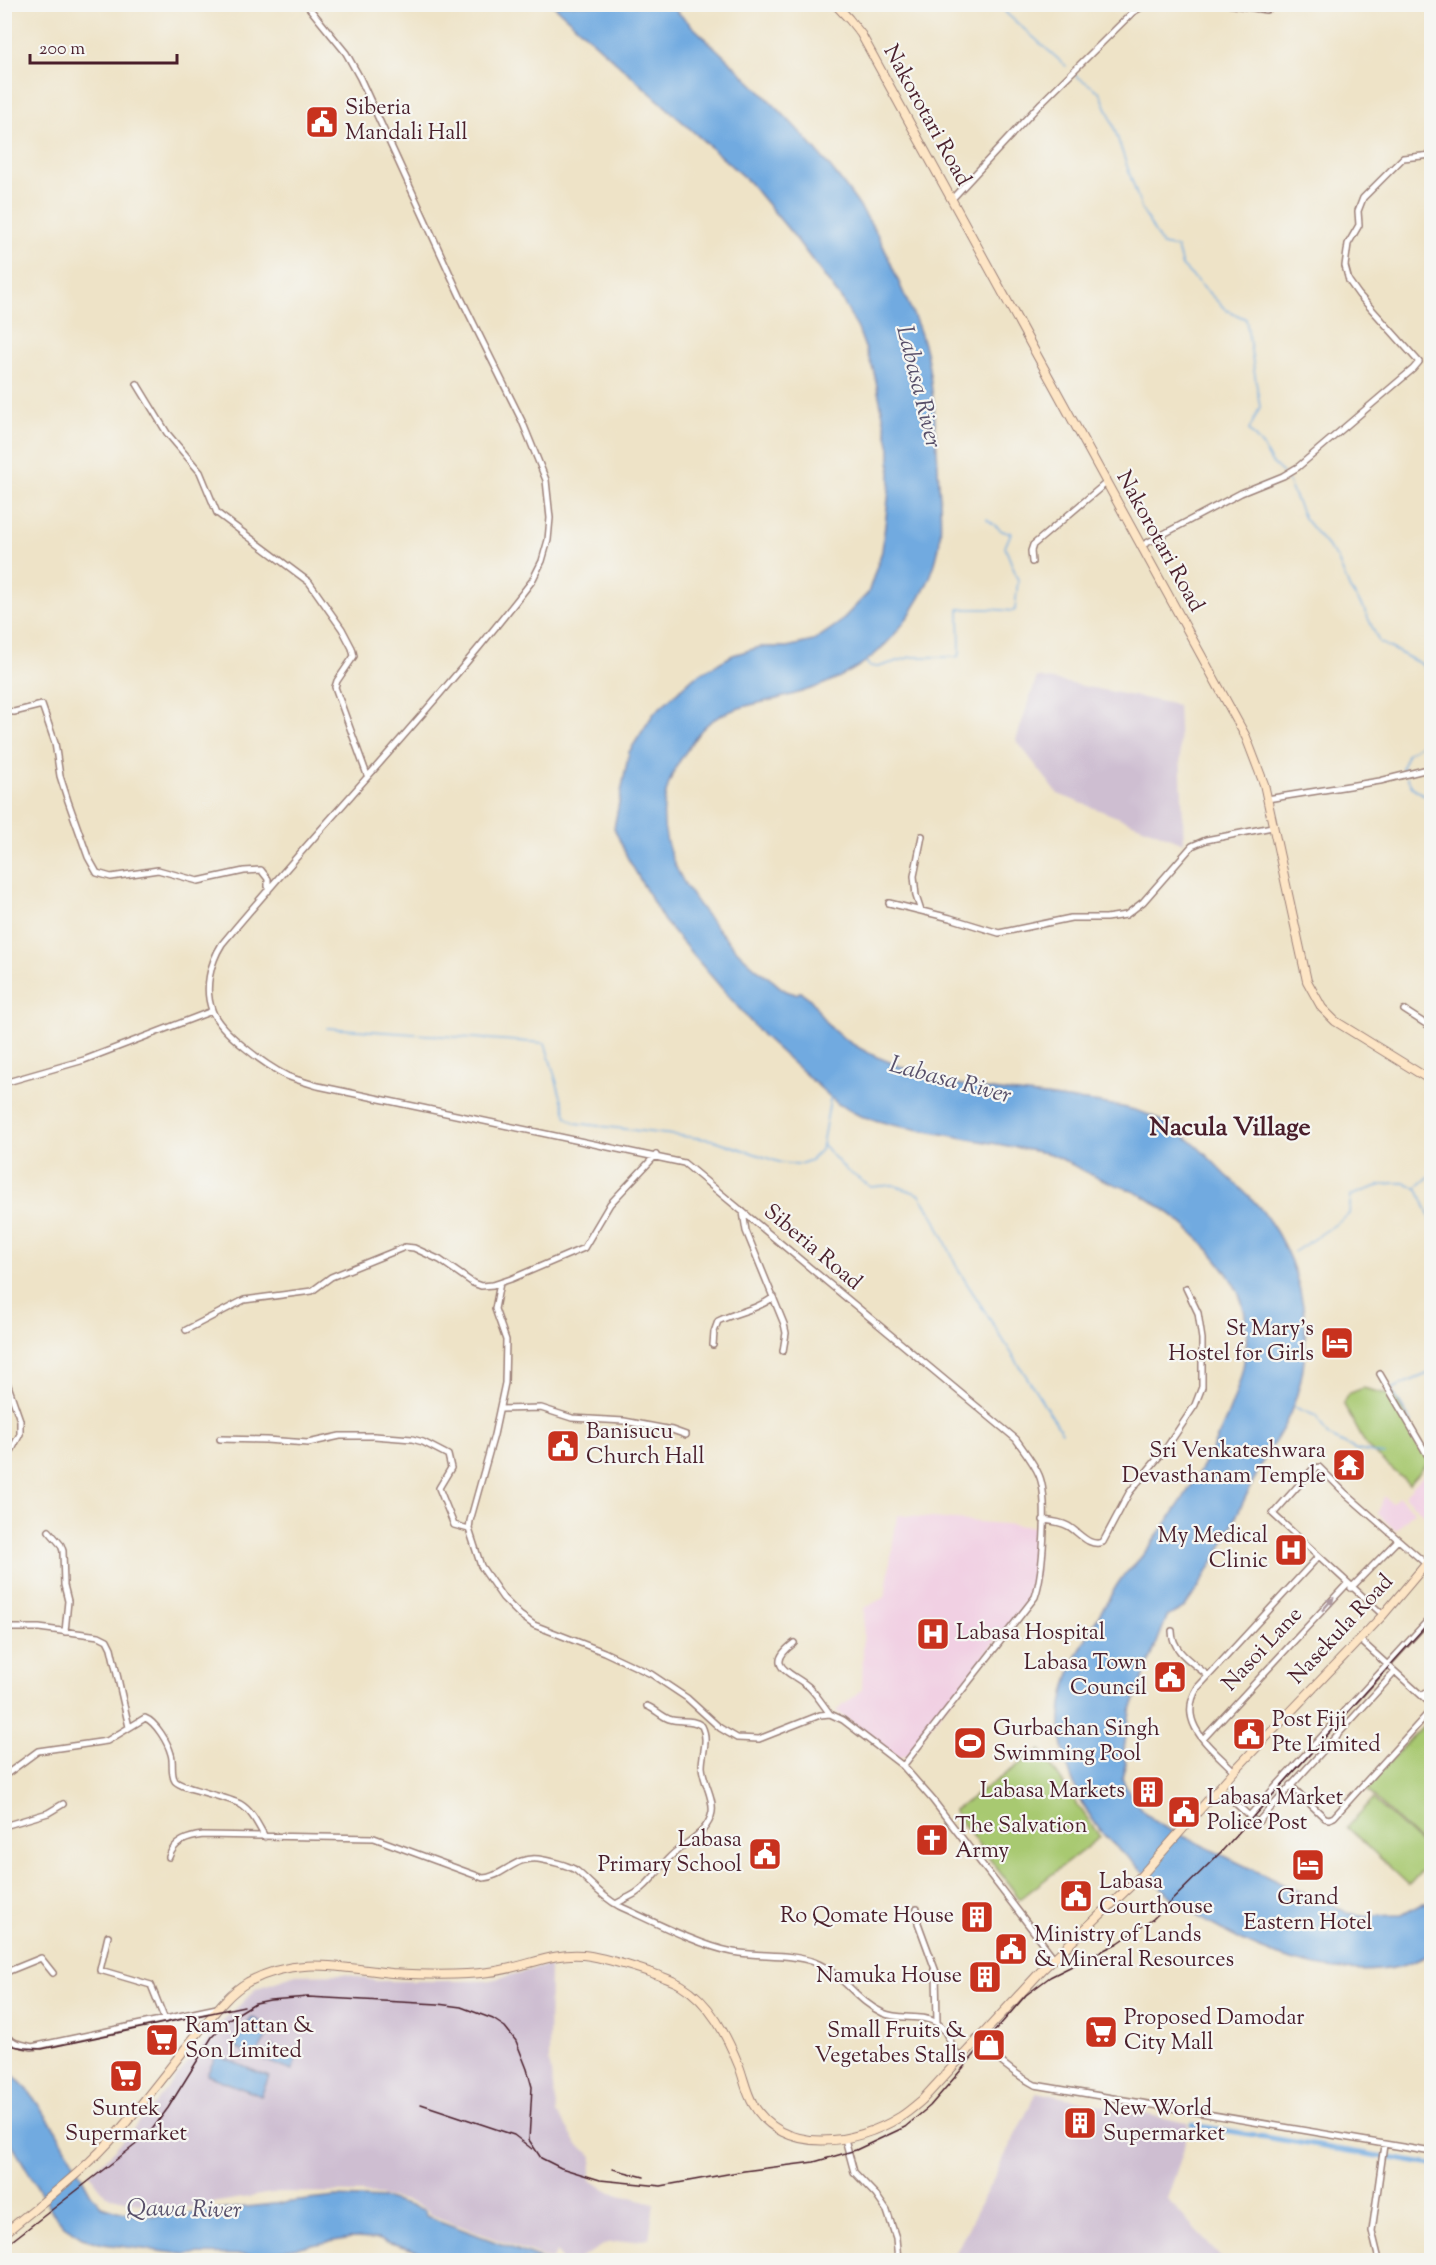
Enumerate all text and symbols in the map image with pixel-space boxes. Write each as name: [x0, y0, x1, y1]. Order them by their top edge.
scale bar: [30, 27, 177, 65]
text: 200 m: [39, 37, 85, 63]
street label: Nakorotari Road: [874, 39, 978, 193]
place label: Siberia Mandali Hall: [345, 93, 468, 150]
public building icon: Siberia Mandali Hall: [304, 104, 340, 140]
water label: Labasa River: [886, 322, 950, 452]
street label: Nakorotari Road: [1107, 465, 1211, 619]
water label: Labasa River: [885, 1048, 1015, 1114]
district label: Nacula Village: [1149, 1110, 1311, 1147]
street label: Siberia Road: [756, 1197, 868, 1299]
place label: St Mary's Hostel for Girls: [1168, 1314, 1314, 1371]
hotel icon: St Mary's Hostel for Girls: [1319, 1325, 1355, 1361]
place label: Banisucu Church Hall: [586, 1417, 705, 1474]
public building icon: Banisucu Church Hall: [545, 1428, 581, 1464]
place label: Sri Venkateshwara Devasthanam Temple: [1122, 1436, 1326, 1493]
temple icon: Sri Venkateshwara Devasthanam Temple: [1331, 1447, 1367, 1483]
place label: My Medical Clinic: [1158, 1521, 1268, 1578]
hospital icon: My Medical Clinic: [1273, 1532, 1309, 1568]
street label: Nasekula Road: [1282, 1568, 1402, 1692]
one-way arrow: [1321, 1597, 1334, 1612]
street label: Nasoi Lane: [1215, 1600, 1311, 1700]
hospital icon: Labasa Hospital: [915, 1616, 951, 1652]
place label: Labasa Hospital: [956, 1618, 1105, 1650]
place label: Labasa Town Council: [1024, 1648, 1147, 1705]
public building icon: Labasa Town Council: [1152, 1659, 1188, 1695]
place label: Post Fiji Pte Limited: [1272, 1705, 1381, 1762]
place label: Gurbachan Singh Swimming Pool: [993, 1714, 1160, 1771]
public building icon: Post Fiji Pte Limited: [1231, 1716, 1267, 1752]
sports icon: Gurbachan Singh Swimming Pool: [952, 1725, 988, 1761]
building icon: Labasa Markets: [1130, 1774, 1166, 1810]
place label: Labasa Markets: [980, 1776, 1125, 1808]
place label: Labasa Market Police Post: [1207, 1783, 1344, 1840]
public building icon: Labasa Market Police Post: [1166, 1794, 1202, 1830]
place label: The Salvation Army: [955, 1811, 1087, 1868]
church icon: The Salvation Army: [914, 1822, 950, 1858]
place label: Labasa Primary School: [598, 1825, 742, 1882]
public building icon: Labasa Primary School: [747, 1836, 783, 1872]
hotel icon: Grand Eastern Hotel: [1290, 1847, 1326, 1883]
place label: Labasa Courthouse: [1099, 1867, 1213, 1924]
public building icon: Labasa Courthouse: [1058, 1878, 1094, 1914]
place label: Grand Eastern Hotel: [1244, 1883, 1372, 1940]
building icon: Ro Qomate House: [959, 1899, 995, 1935]
place label: Ro Qomate House: [780, 1901, 954, 1933]
place label: Ministry of Lands & Mineral Resources: [1034, 1920, 1234, 1977]
public building icon: Ministry of Lands & Mineral Resources: [993, 1931, 1029, 1967]
building icon: Namuka House: [967, 1959, 1003, 1995]
place label: Namuka House: [816, 1961, 962, 1993]
place label: Proposed Damodar City Mall: [1124, 2003, 1305, 2060]
place label: Ram Jattan & Son Limited: [185, 2011, 314, 2068]
supermarket icon: Proposed Damodar City Mall: [1083, 2014, 1119, 2050]
place label: Small Fruits & Vegetabes Stalls: [815, 2016, 966, 2073]
supermarket icon: Ram Jattan & Son Limited: [144, 2022, 180, 2058]
shop icon: Small Fruits & Vegetabes Stalls: [971, 2027, 1007, 2063]
supermarket icon: Suntek Supermarket: [108, 2058, 144, 2094]
place label: Suntek Supermarket: [65, 2094, 187, 2151]
place label: New World Supermarket: [1103, 2094, 1225, 2151]
building icon: New World Supermarket: [1062, 2105, 1098, 2141]
water label: Qawa River: [126, 2192, 242, 2228]

